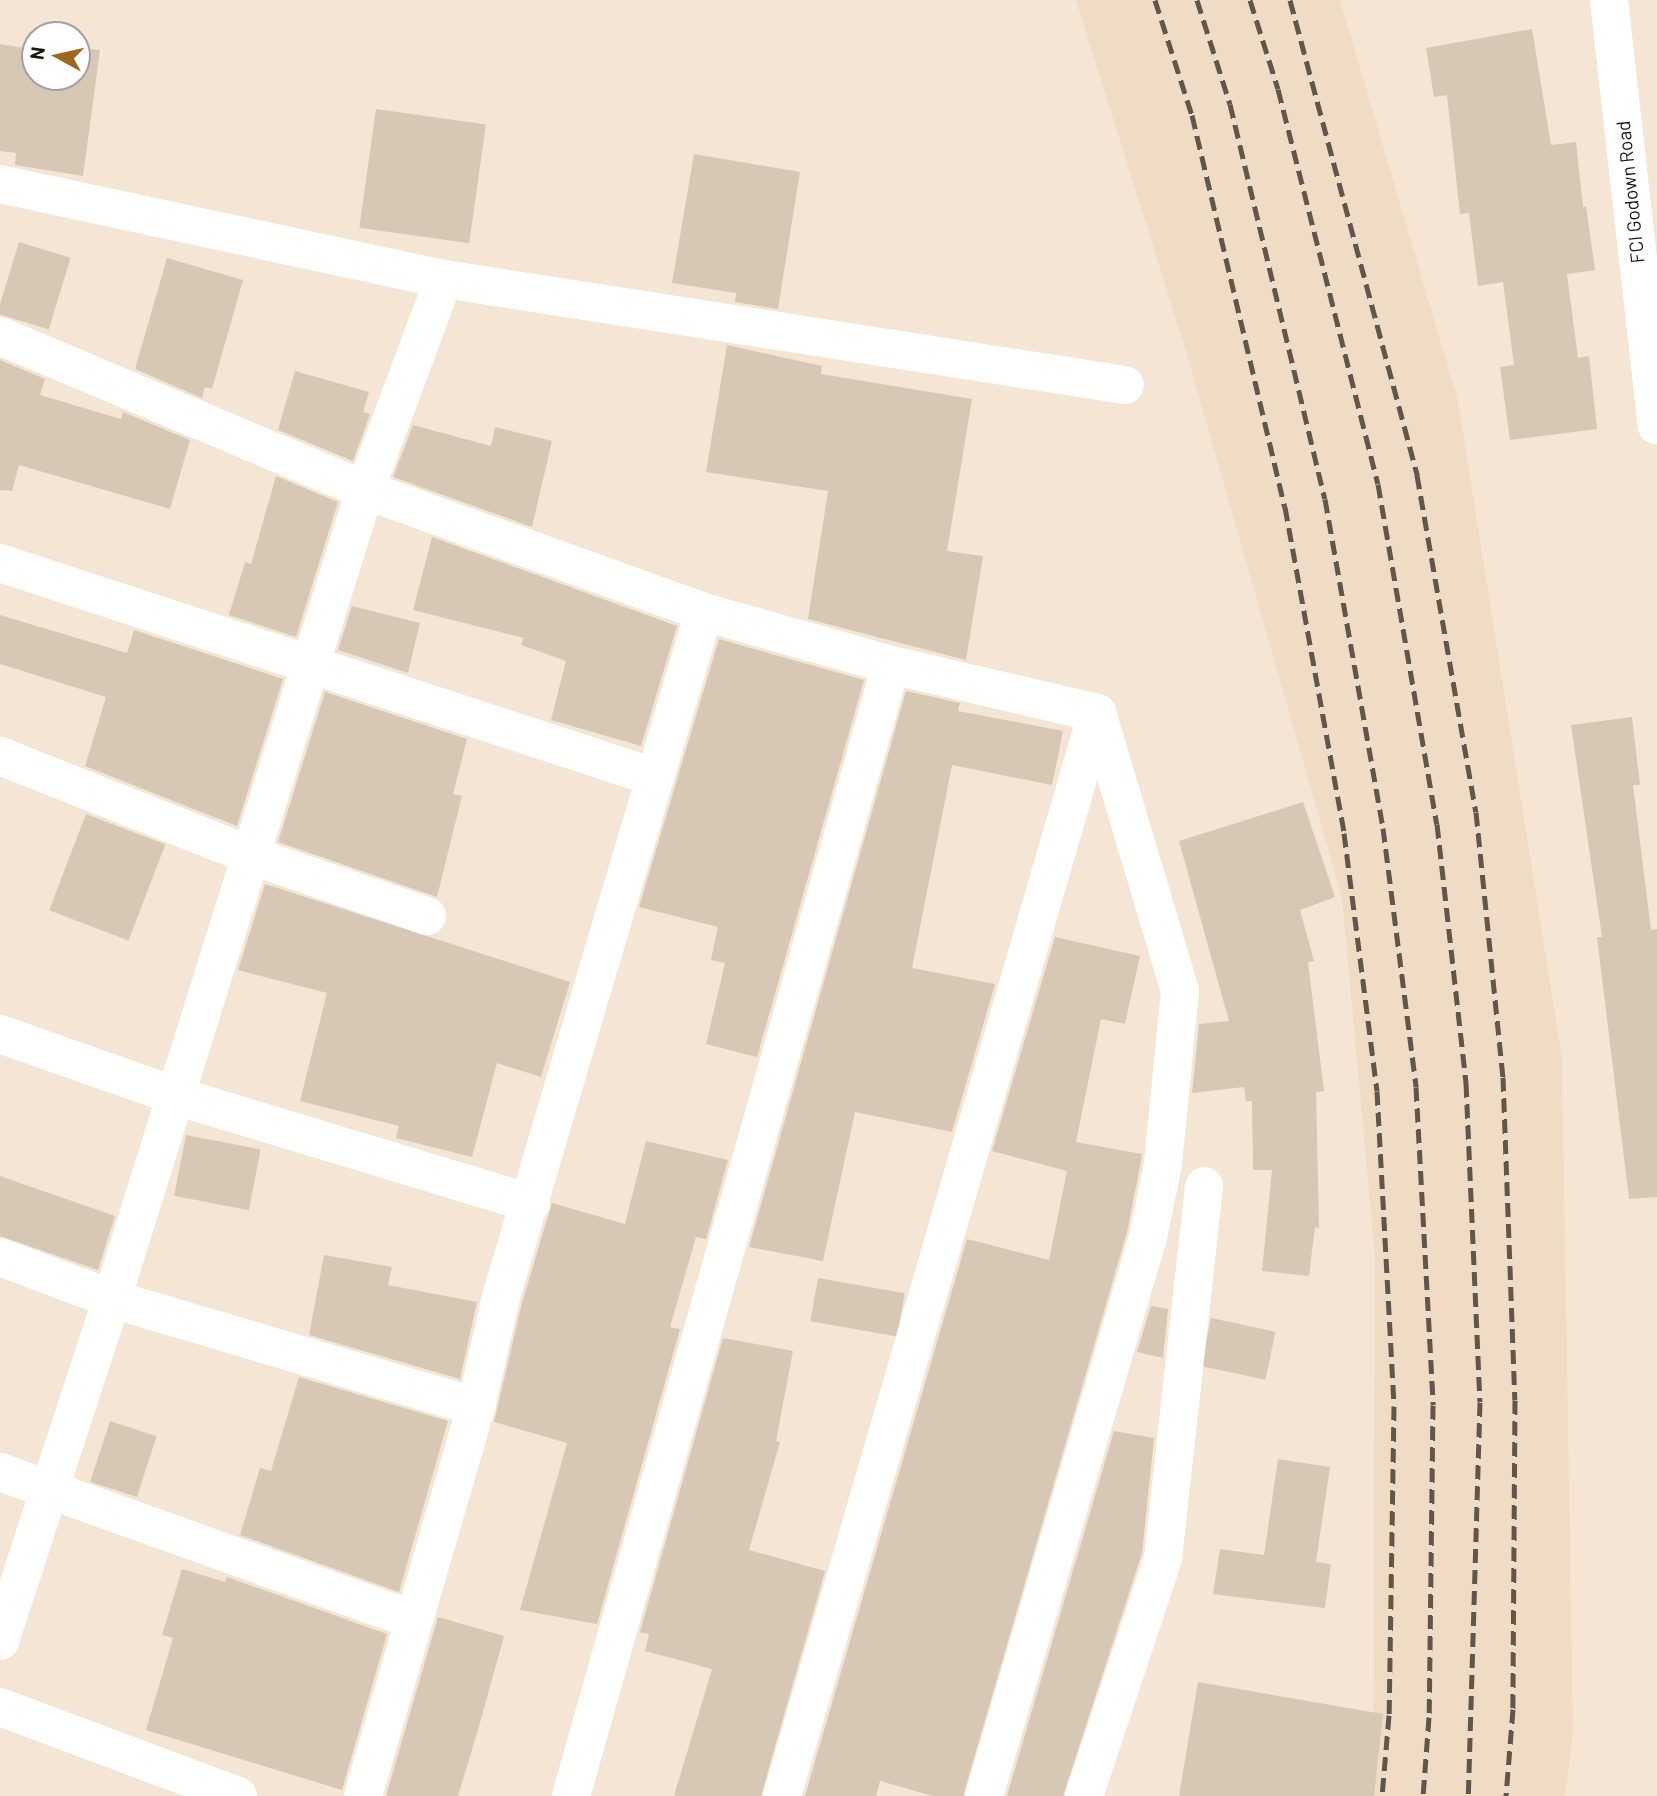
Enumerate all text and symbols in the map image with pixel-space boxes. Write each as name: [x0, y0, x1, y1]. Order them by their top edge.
north arrow: [21, 21, 91, 91]
text: N: [24, 45, 49, 61]
street label: FCI Godown Road: [1611, 120, 1649, 264]

